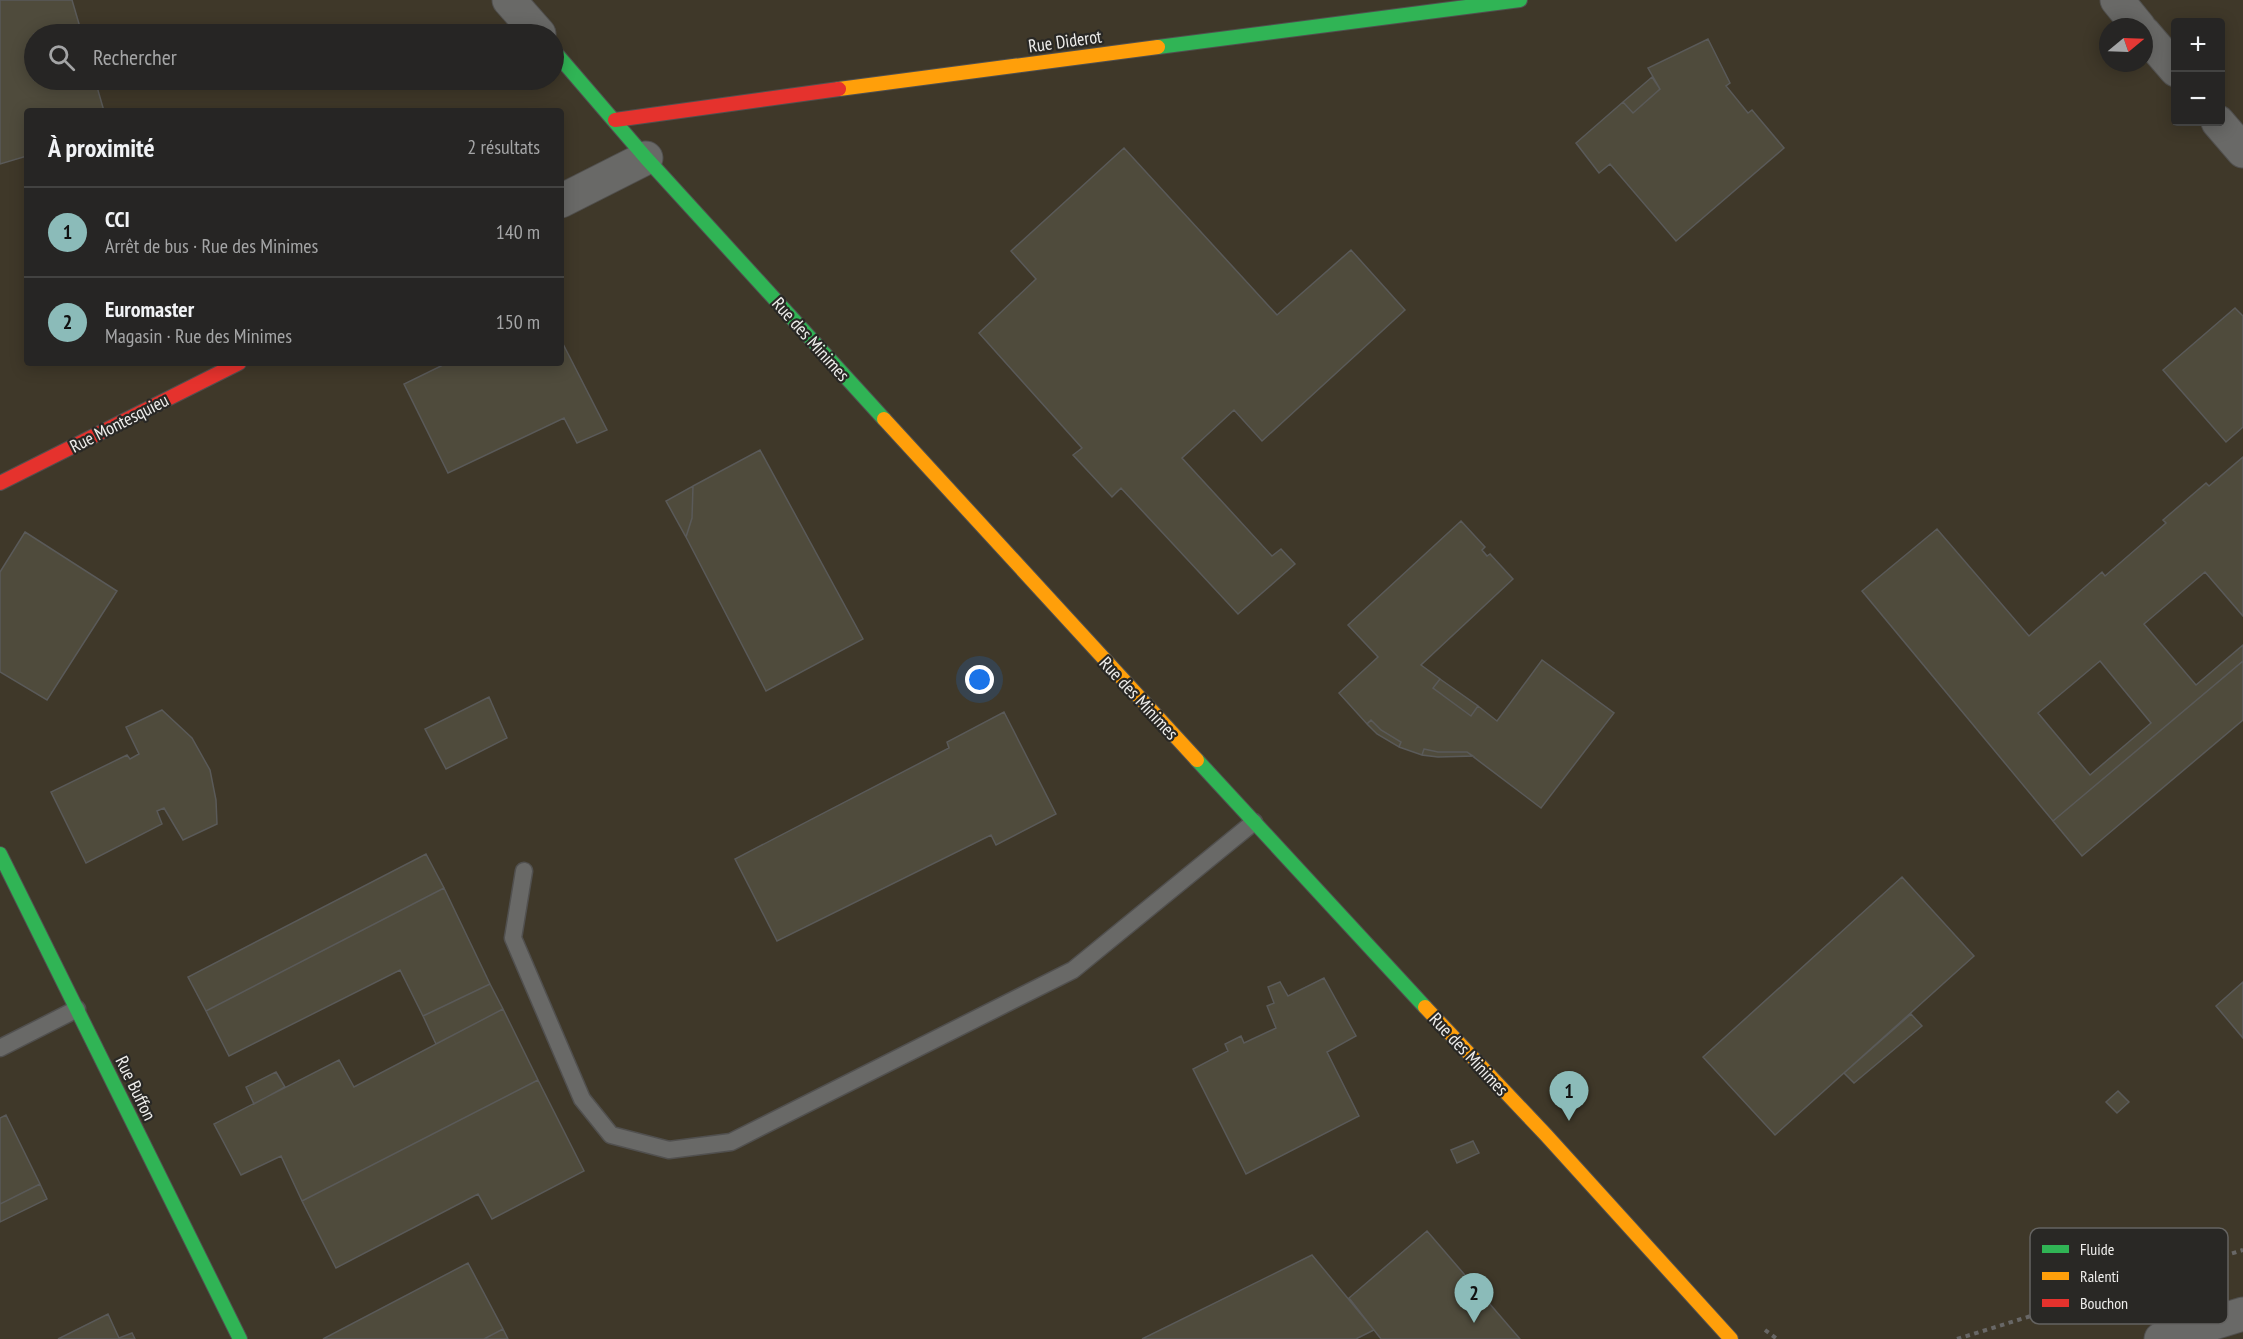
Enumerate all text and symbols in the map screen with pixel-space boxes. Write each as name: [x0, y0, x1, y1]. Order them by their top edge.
north arrow: [2099, 18, 2153, 72]
map controls: [2171, 18, 2225, 126]
button: +: [2171, 18, 2225, 72]
search box: [24, 24, 564, 90]
street label: Rue Diderot: [1027, 24, 1103, 58]
icon: search: [45, 41, 78, 74]
text: Rechercher: [93, 43, 177, 71]
button: −: [2171, 72, 2225, 126]
text: À proximité: [48, 131, 155, 164]
text: 2 résultats: [467, 134, 540, 160]
text: CCI: [105, 205, 130, 233]
text: 1: [63, 219, 72, 245]
text: 140 m: [496, 219, 540, 245]
text: Arrêt de bus · Rue des Minimes: [105, 233, 318, 259]
street label: Rue des Minimes: [767, 292, 855, 386]
text: Euromaster: [105, 295, 194, 323]
text: 2: [63, 309, 72, 335]
text: 150 m: [496, 309, 540, 335]
text: Magasin · Rue des Minimes: [105, 323, 292, 349]
street label: Rue Montesquieu: [66, 388, 172, 458]
street label: Rue des Minimes: [1095, 652, 1183, 744]
your location: [965, 665, 994, 694]
street label: Rue des Minimes: [1425, 1008, 1513, 1100]
street label: Rue Buffon: [111, 1052, 161, 1124]
pin: 1: [1550, 1072, 1588, 1121]
legend: [2030, 1228, 2228, 1324]
text: Fluide: [2080, 1239, 2114, 1259]
text: Ralenti: [2080, 1266, 2119, 1286]
pin: 2: [1454, 1274, 1494, 1323]
text: Bouchon: [2080, 1293, 2128, 1313]

